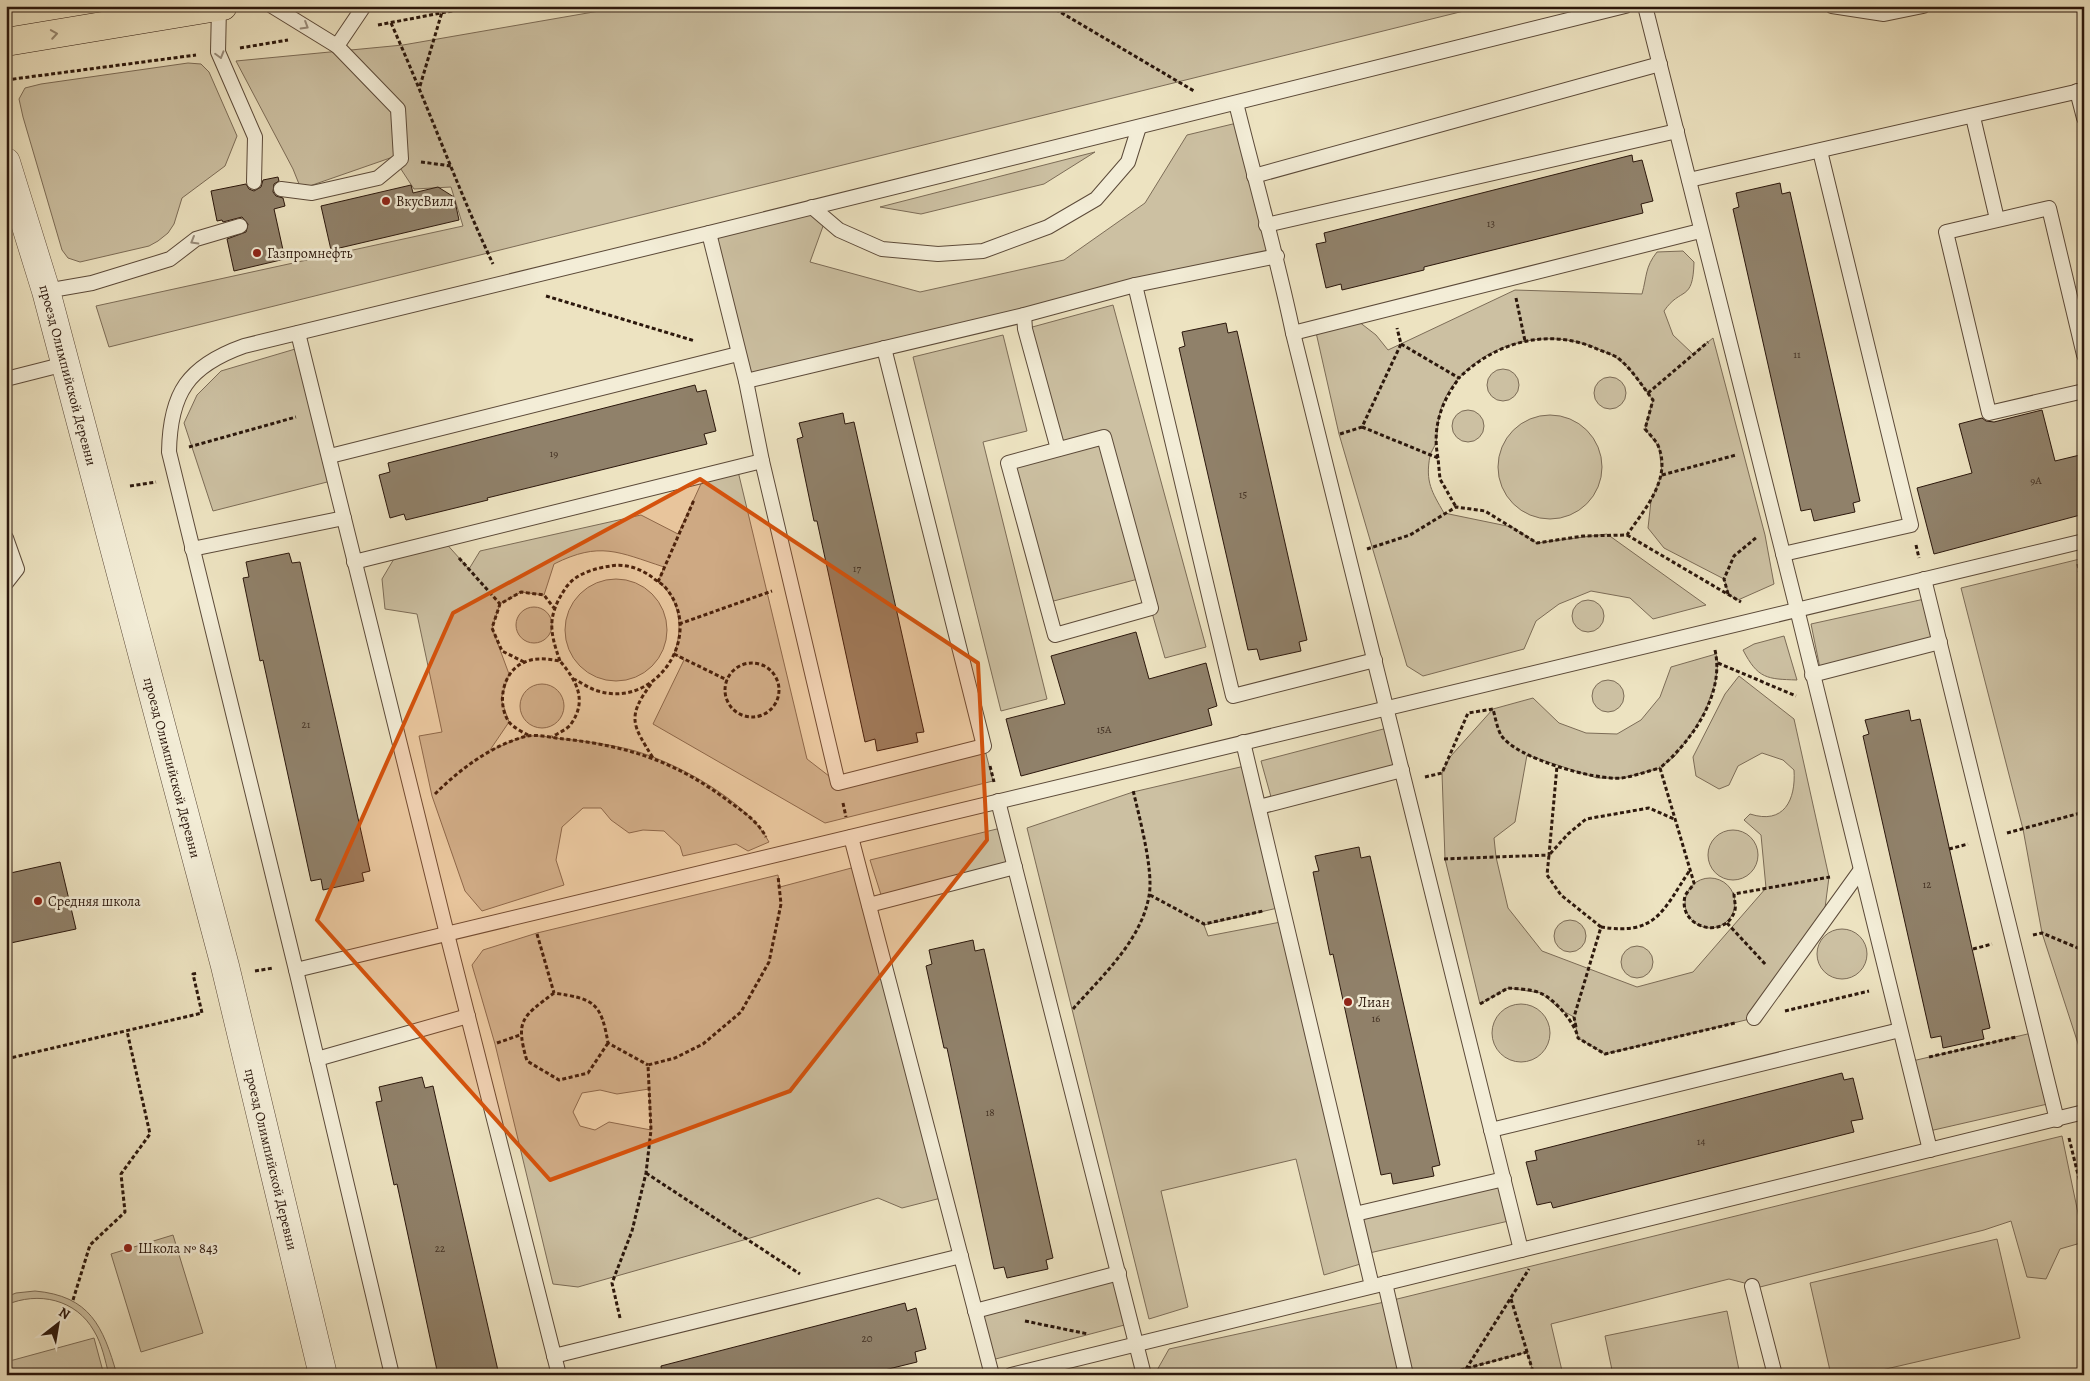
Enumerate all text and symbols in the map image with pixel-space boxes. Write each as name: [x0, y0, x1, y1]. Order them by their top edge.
one-way arrow: [299, 20, 308, 30]
one-way arrow: [50, 29, 59, 39]
one-way arrow: [215, 50, 225, 59]
place label: ВкусВилл: [396, 192, 454, 211]
marker: ВкусВилл: [380, 195, 392, 207]
house number: 13: [1487, 216, 1495, 231]
one-way arrow: [191, 235, 200, 245]
place label: Газпромнефть: [267, 244, 353, 263]
marker: Газпромнефть: [251, 247, 263, 259]
street label: проезд Олимпийской Деревни: [35, 282, 101, 468]
house number: 11: [1793, 347, 1801, 362]
house number: 19: [550, 446, 558, 461]
house number: 9А: [2030, 473, 2042, 488]
house number: 15: [1239, 487, 1248, 502]
house number: 17: [853, 561, 862, 576]
street label: проезд Олимпийской Деревни: [139, 675, 205, 860]
house number: 21: [302, 717, 311, 732]
house number: 15А: [1097, 722, 1112, 737]
house number: 12: [1923, 877, 1932, 892]
place label: Средняя школа: [48, 892, 141, 911]
marker: Средняя школа: [32, 895, 44, 907]
place label: Лиан: [1358, 993, 1390, 1012]
marker: Лиан: [1342, 996, 1354, 1008]
house number: 16: [1372, 1011, 1380, 1026]
street label: проезд Олимпийской Деревни: [240, 1066, 302, 1252]
house number: 18: [985, 1105, 995, 1120]
house number: 14: [1697, 1134, 1705, 1149]
place label: Школа № 843: [138, 1239, 218, 1258]
house number: 22: [435, 1241, 445, 1256]
marker: Школа № 843: [122, 1242, 134, 1254]
north arrow: [32, 1298, 82, 1348]
text: N: [55, 1303, 74, 1324]
house number: 20: [861, 1331, 873, 1346]

